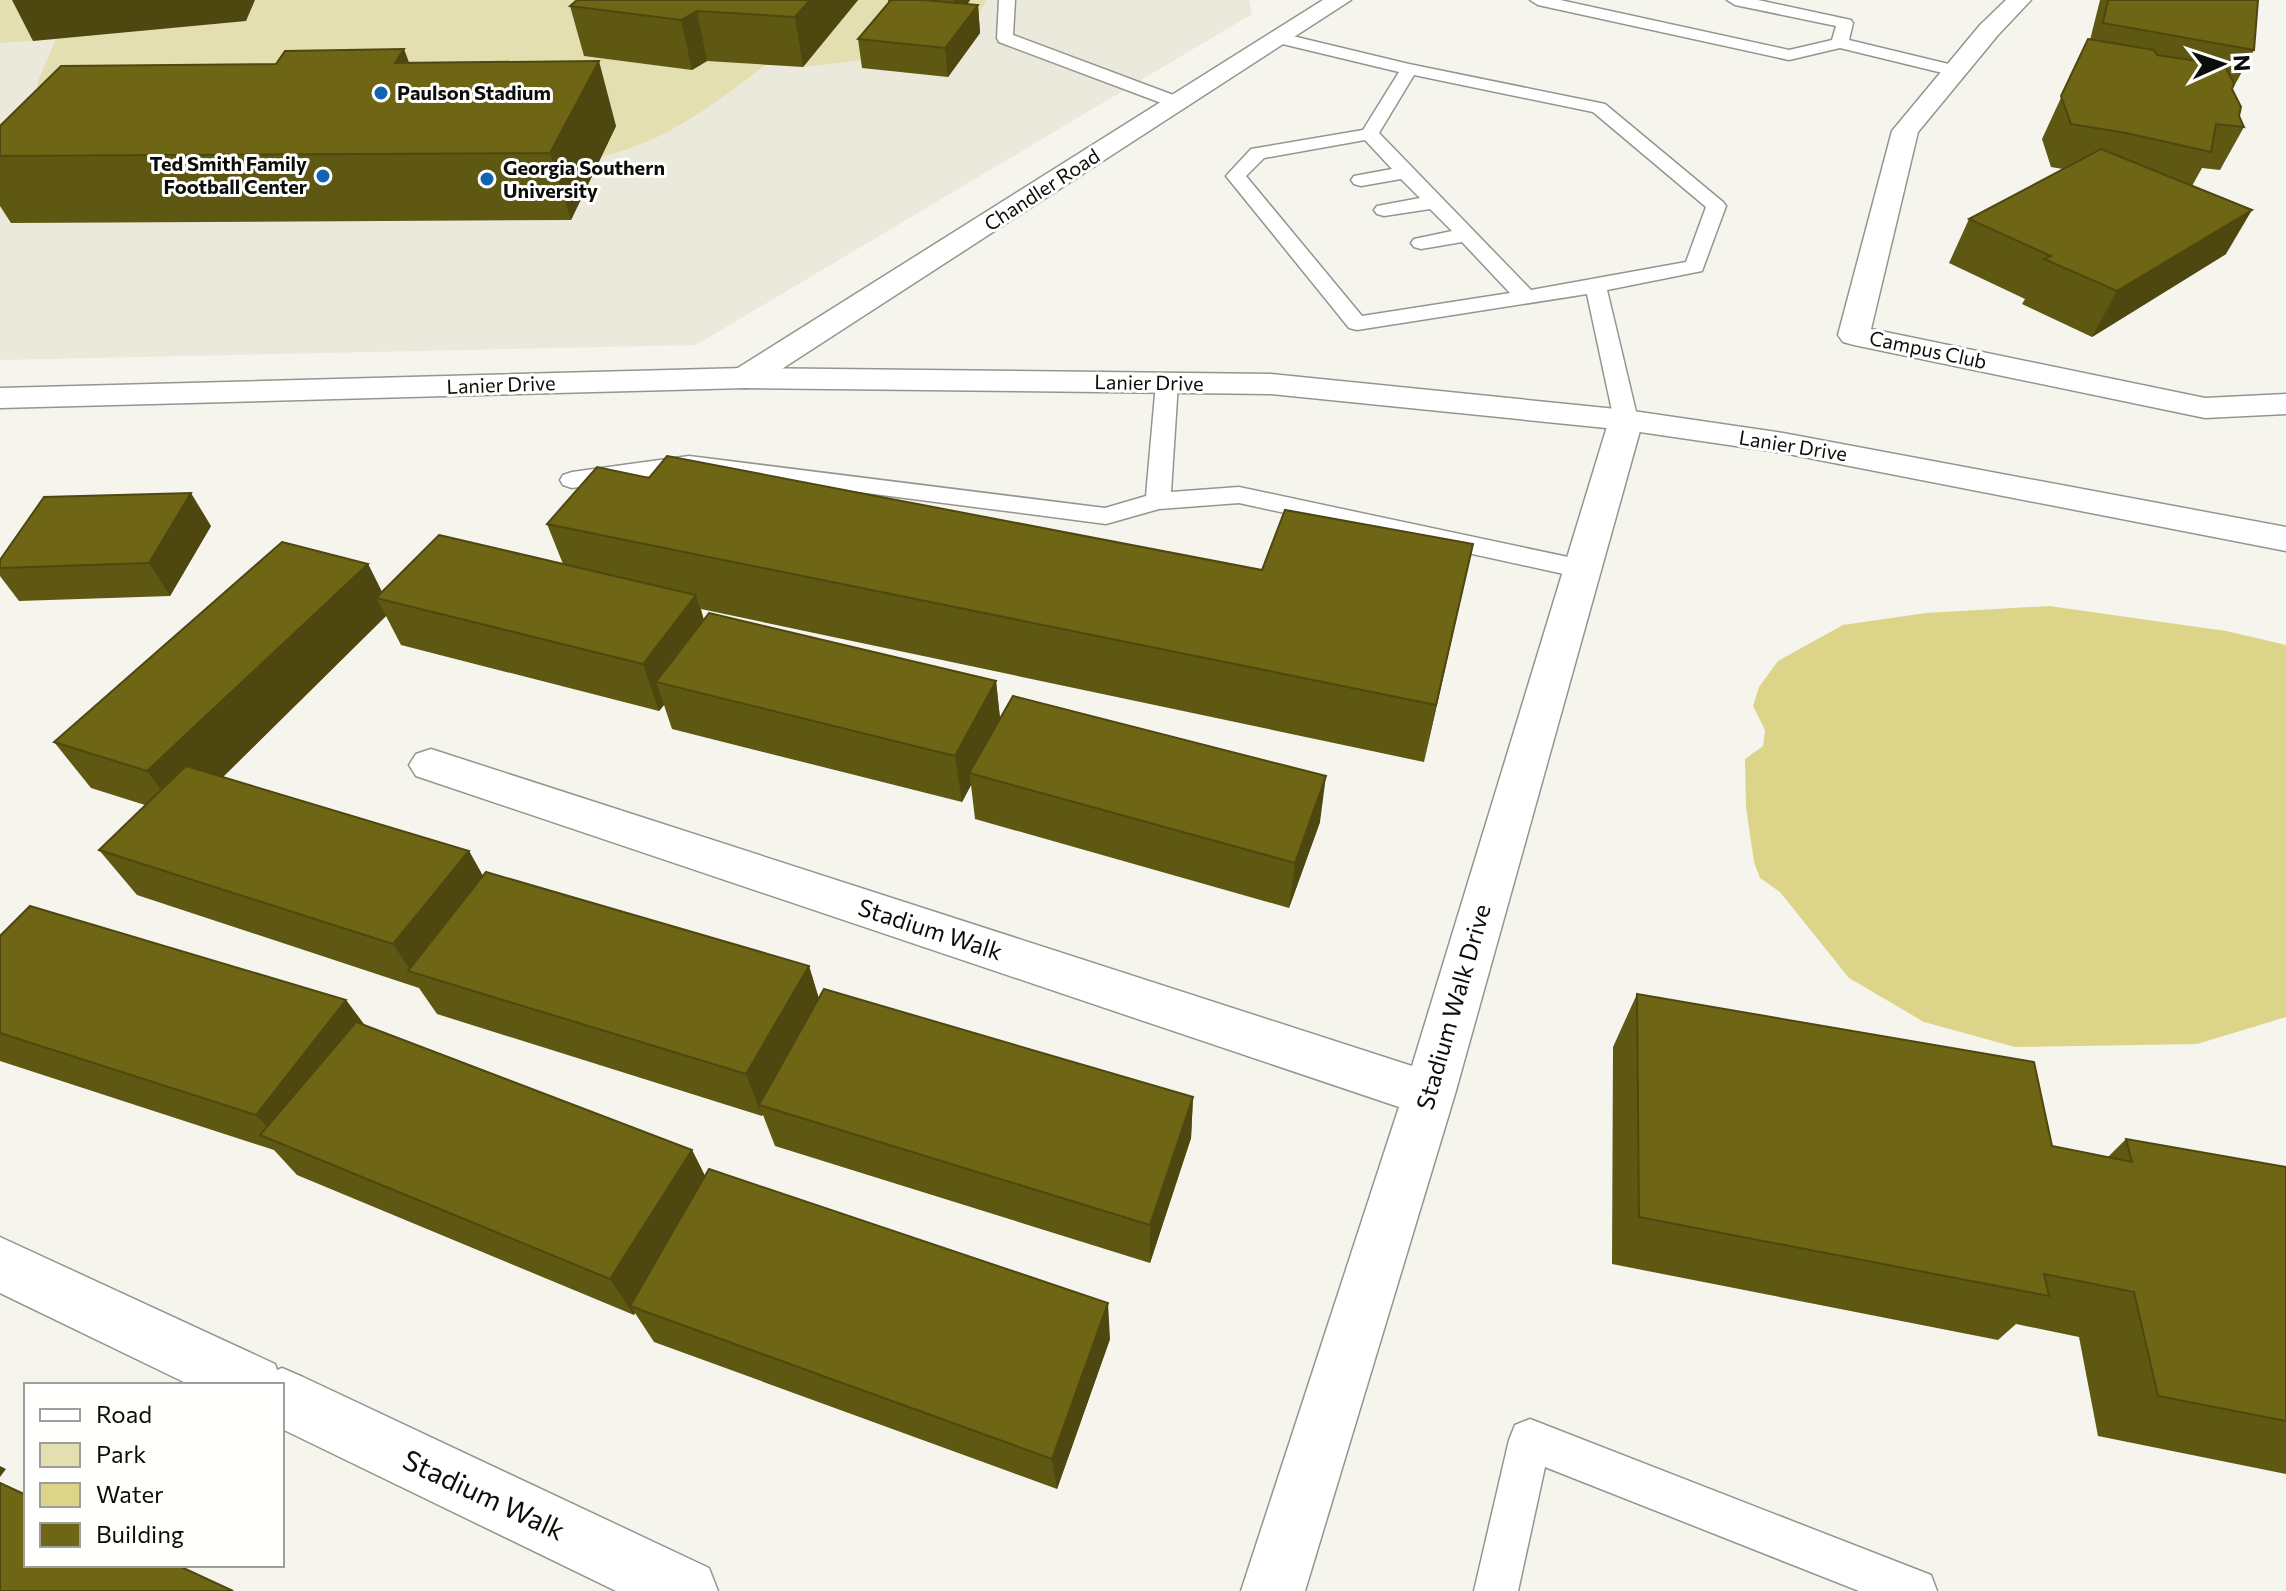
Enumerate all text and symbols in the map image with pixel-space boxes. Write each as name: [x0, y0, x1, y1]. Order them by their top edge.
north arrow: [2182, 24, 2262, 104]
text: N: [2229, 54, 2256, 72]
place label: Paulson Stadium: [397, 80, 551, 104]
marker: Paulson Stadium: [372, 84, 390, 102]
street label: Chandler Road: [979, 143, 1104, 235]
place label: Ted Smith Family Football Center: [150, 151, 307, 198]
place label: Georgia Southern University: [503, 155, 665, 202]
marker: Ted Smith Family Football Center: [314, 167, 332, 185]
marker: Georgia Southern University: [478, 170, 496, 188]
street label: Campus Club: [1867, 325, 1989, 373]
street label: Lanier Drive: [1094, 369, 1204, 395]
street label: Lanier Drive: [446, 370, 556, 398]
street label: Lanier Drive: [1737, 425, 1849, 465]
street label: Stadium Walk: [855, 892, 1006, 966]
street label: Stadium Walk Drive: [1409, 900, 1496, 1113]
legend: [24, 1383, 284, 1567]
text: Road: [96, 1399, 152, 1428]
text: Park: [96, 1439, 146, 1468]
street label: Stadium Walk: [398, 1442, 571, 1546]
text: Water: [96, 1479, 164, 1508]
text: Building: [96, 1519, 184, 1548]

